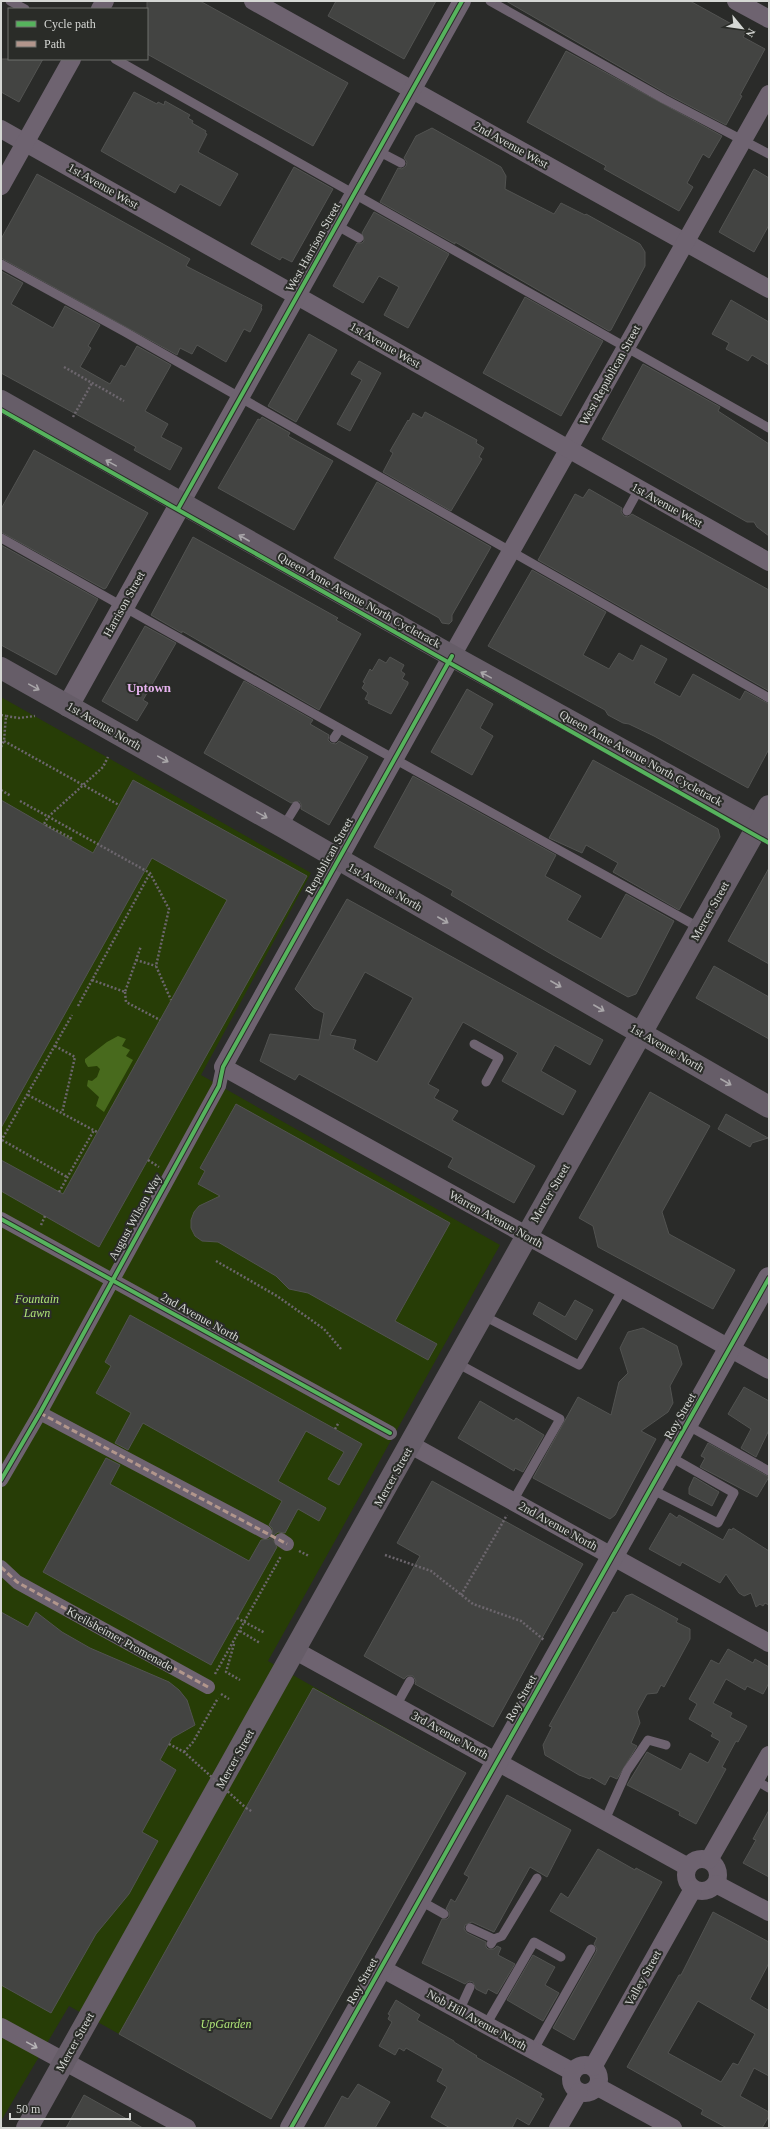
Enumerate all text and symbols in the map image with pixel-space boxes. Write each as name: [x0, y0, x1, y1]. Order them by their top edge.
legend: [8, 8, 148, 60]
north arrow: [722, 8, 762, 48]
text: Cycle path: [44, 17, 96, 31]
text: N: [744, 26, 758, 39]
text: Path: [44, 37, 65, 51]
street label: 2nd Avenue West: [471, 119, 551, 172]
street label: 1st Avenue West: [65, 160, 141, 212]
street label: West Harrison Street: [283, 199, 344, 294]
street label: 1st Avenue West: [347, 319, 423, 371]
street label: West Republican Street: [577, 322, 644, 428]
one-way arrow: [105, 459, 117, 466]
street label: 1st Avenue West: [629, 480, 706, 531]
one-way arrow: [238, 534, 250, 542]
street label: Queen Anne Avenue North Cycletrack: [275, 549, 443, 651]
street label: Harrison Street: [100, 568, 148, 639]
one-way arrow: [480, 670, 492, 678]
district label: Uptown: [127, 680, 172, 695]
one-way arrow: [28, 684, 40, 691]
street label: 1st Avenue North: [64, 699, 144, 753]
street label: Queen Anne Avenue North Cycletrack: [557, 707, 725, 809]
one-way arrow: [156, 756, 168, 764]
one-way arrow: [256, 812, 268, 820]
street label: Republican Street: [302, 815, 356, 897]
street label: 1st Avenue North: [345, 860, 425, 914]
street label: Mercer Street: [688, 878, 732, 943]
one-way arrow: [437, 916, 449, 924]
one-way arrow: [550, 981, 562, 989]
one-way arrow: [593, 1005, 605, 1013]
street label: 1st Avenue North: [627, 1021, 707, 1075]
one-way arrow: [720, 1078, 732, 1086]
street label: Mercer Street: [528, 1161, 573, 1225]
street label: August Wilson Way: [106, 1172, 164, 1262]
street label: Warren Avenue North: [447, 1187, 545, 1251]
street label: 2nd Avenue North: [158, 1290, 242, 1344]
park label: Fountain Lawn: [14, 1292, 59, 1320]
street label: Roy Street: [661, 1390, 699, 1442]
street label: Mercer Street: [371, 1444, 415, 1509]
street label: 2nd Avenue North: [516, 1499, 600, 1553]
street label: Kreilsheimer Promenade: [64, 1604, 176, 1674]
street label: Roy Street: [503, 1672, 540, 1724]
street label: 3rd Avenue North: [409, 1708, 491, 1762]
street label: Mercer Street: [213, 1726, 257, 1791]
street label: Valley Street: [622, 1947, 664, 2008]
street label: Roy Street: [344, 1955, 381, 2007]
street label: Nob Hill Avenue North: [425, 1987, 529, 2053]
street label: Mercer Street: [53, 2009, 97, 2074]
park label: UpGarden: [201, 2017, 251, 2031]
one-way arrow: [26, 2041, 38, 2049]
scale bar: [10, 2095, 130, 2121]
text: 50 m: [16, 2102, 41, 2116]

